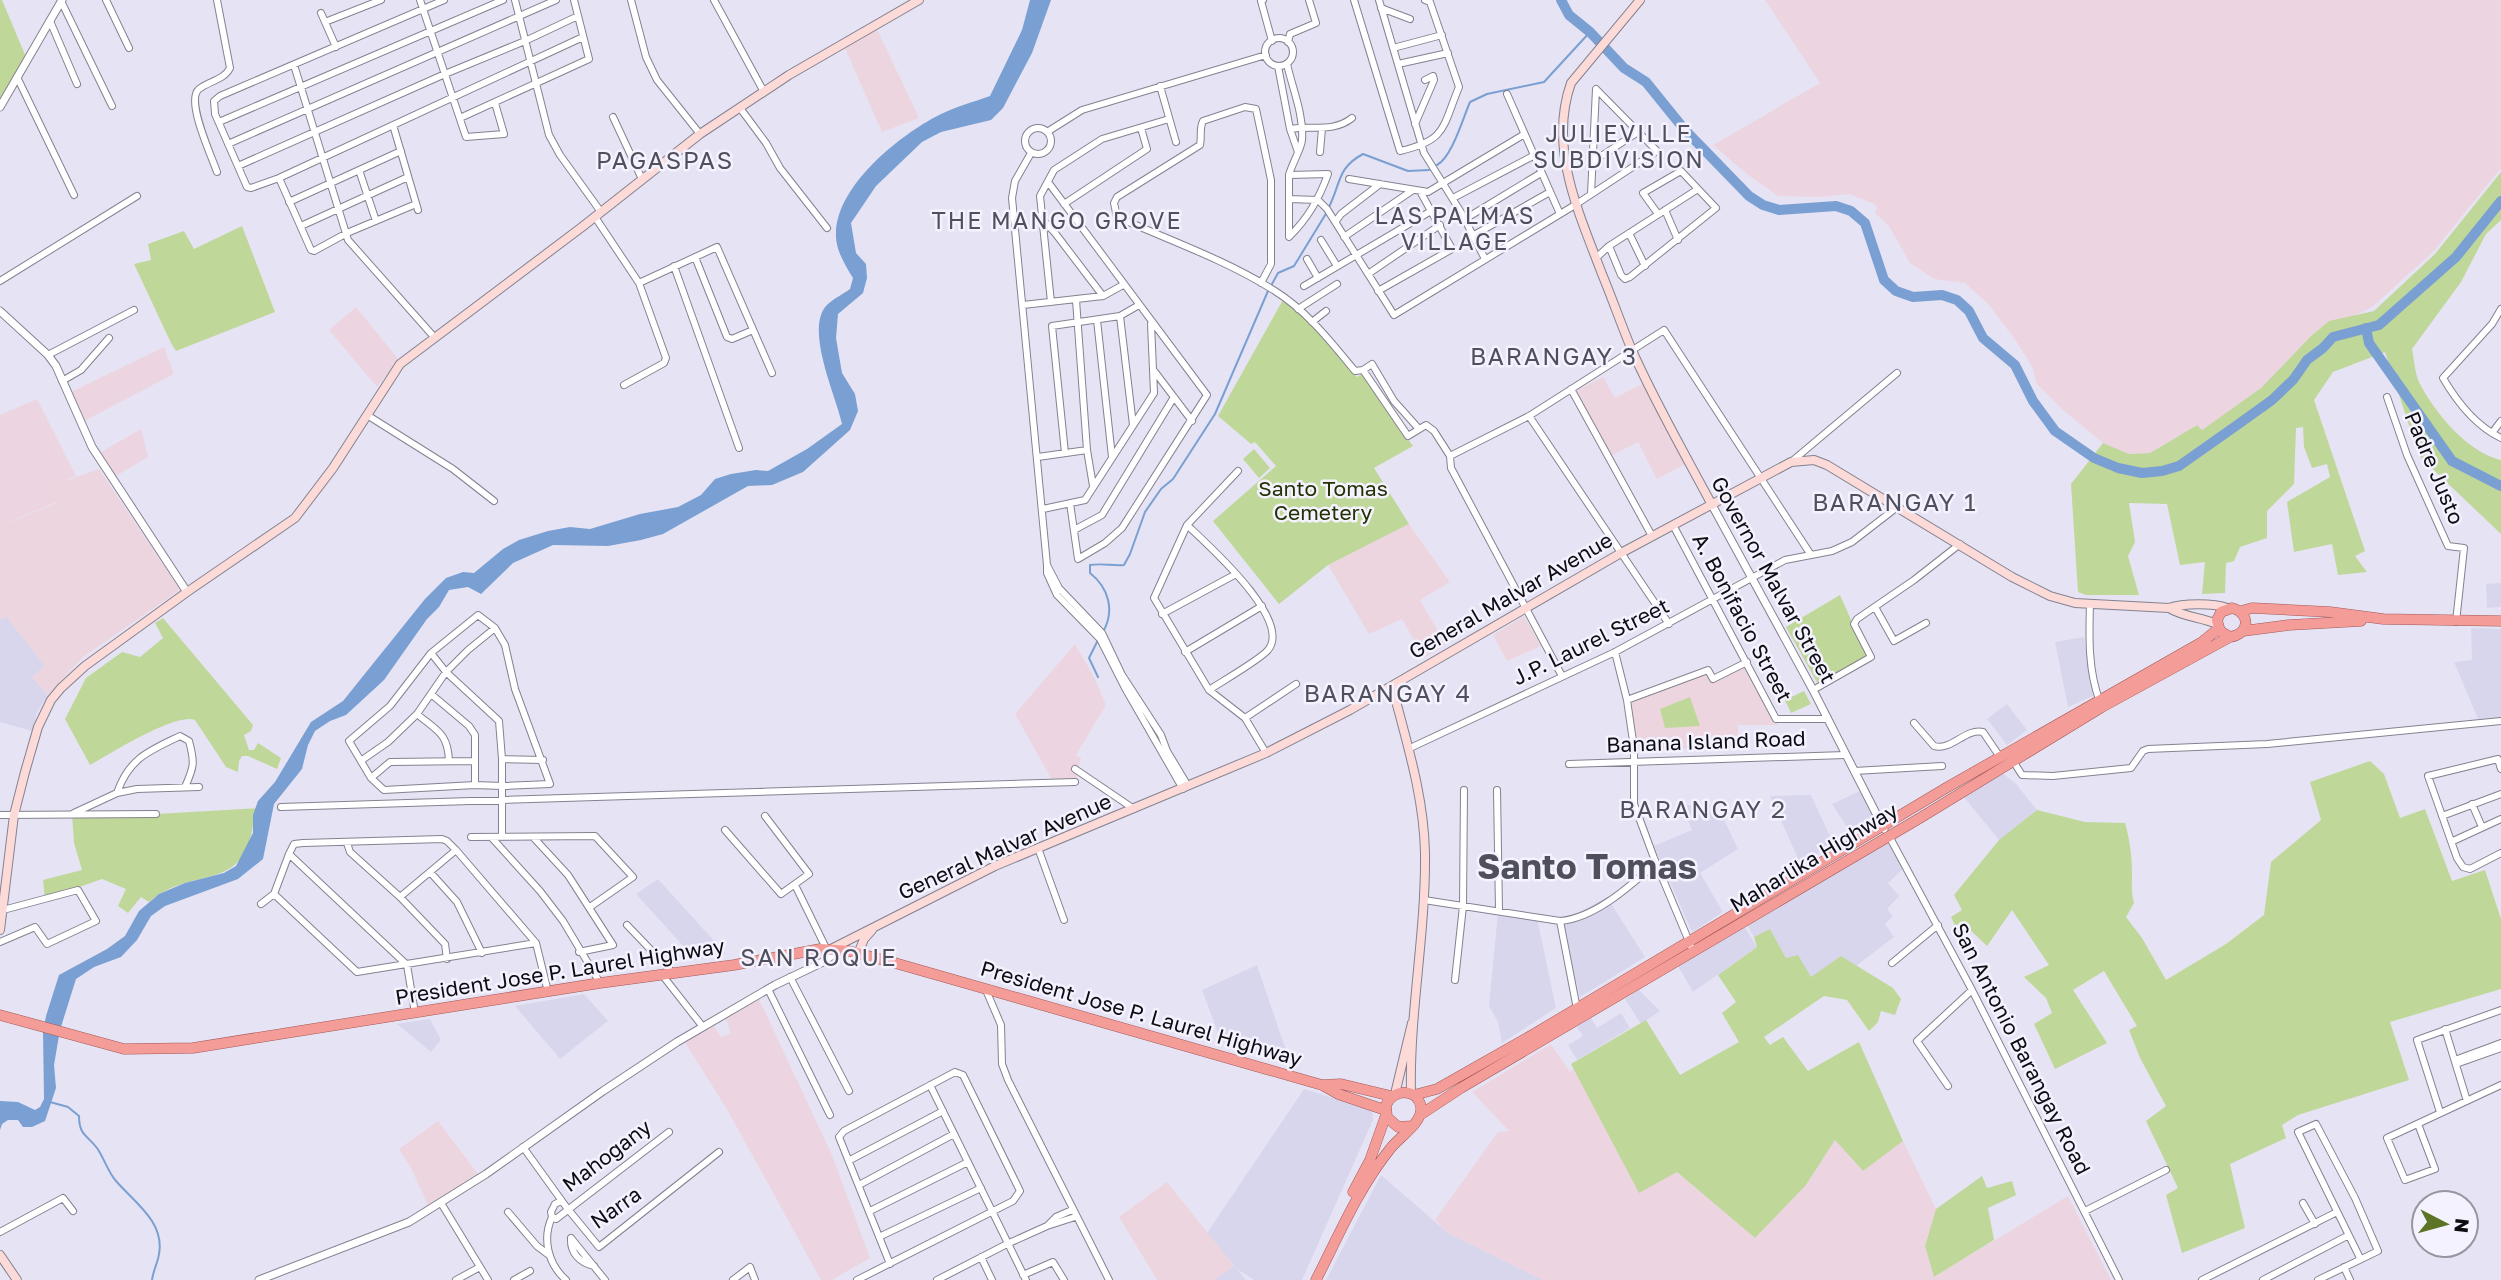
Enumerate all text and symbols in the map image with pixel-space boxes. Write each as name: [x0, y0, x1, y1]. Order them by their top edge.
district label: JULIEVILLE SUBDIVISION: [1533, 119, 1705, 173]
district label: PAGASPAS: [596, 145, 734, 174]
district label: LAS PALMAS VILLAGE: [1375, 201, 1535, 255]
district label: THE MANGO GROVE: [931, 206, 1183, 234]
district label: BARANGAY 3: [1470, 341, 1638, 370]
street label: Padre Justo: [2399, 407, 2470, 528]
street label: Governor Malvar Street: [1706, 472, 1842, 687]
park label: Santo Tomas Cemetery: [1258, 475, 1388, 525]
district label: BARANGAY 1: [1812, 487, 1978, 516]
street label: General Malvar Avenue: [1404, 526, 1617, 664]
street label: A. Bonifacio Street: [1687, 529, 1798, 706]
street label: J.P. Laurel Street: [1508, 592, 1673, 690]
district label: BARANGAY 4: [1304, 678, 1472, 707]
street label: Banana Island Road: [1606, 725, 1806, 757]
street label: General Malvar Avenue: [894, 787, 1115, 905]
district label: BARANGAY 2: [1619, 794, 1787, 823]
street label: Maharlika Highway: [1725, 797, 1902, 917]
district label: Santo Tomas: [1477, 845, 1697, 887]
street label: San Antonio Barangay Road: [1947, 918, 2097, 1179]
street label: President Jose P. Laurel Highway: [393, 932, 727, 1010]
district label: SAN ROQUE: [740, 942, 898, 971]
street label: President Jose P. Laurel Highway: [978, 955, 1305, 1072]
street label: Mahogany: [557, 1113, 656, 1197]
street label: Narra: [585, 1181, 646, 1234]
north arrow: [2410, 1189, 2480, 1259]
text: N: [2450, 1217, 2475, 1234]

